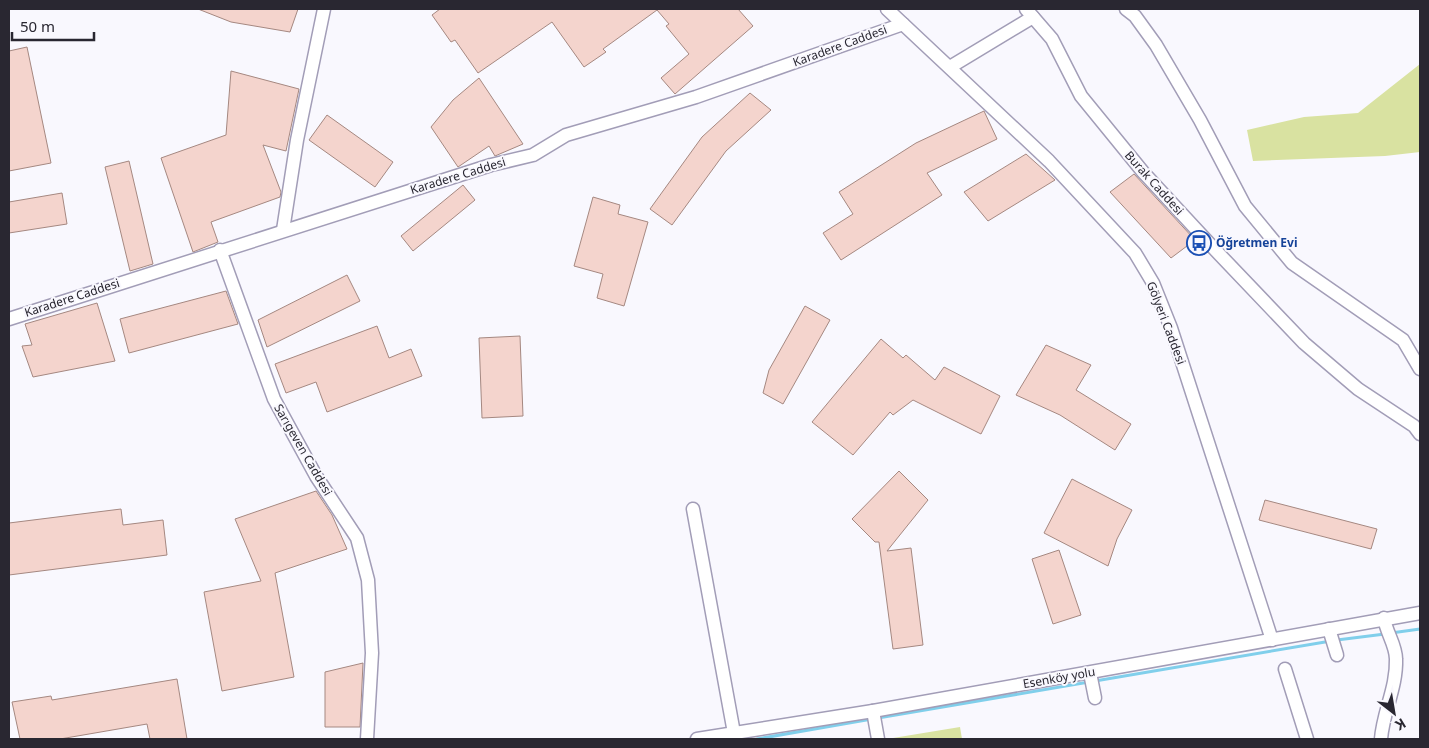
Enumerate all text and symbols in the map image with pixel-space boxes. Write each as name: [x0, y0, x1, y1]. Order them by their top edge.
scale bar: [12, 10, 95, 42]
text: 50 m: [20, 16, 55, 36]
street label: Karadere Caddesi: [790, 21, 889, 70]
street label: Burak Caddesi: [1121, 147, 1188, 218]
street label: Karadere Caddesi: [408, 153, 508, 198]
bus stop icon: Öğretmen Evi: [1186, 230, 1212, 256]
place label: Öğretmen Evi: [1216, 234, 1298, 251]
street label: Karadere Caddesi: [22, 274, 122, 321]
street label: Gölyeri Caddesi: [1143, 279, 1190, 367]
street label: Sarıgeven Caddesi: [270, 401, 337, 499]
street label: Esenköy yolu: [1021, 663, 1096, 692]
north arrow: [1369, 688, 1419, 738]
text: K: [1391, 714, 1410, 735]

